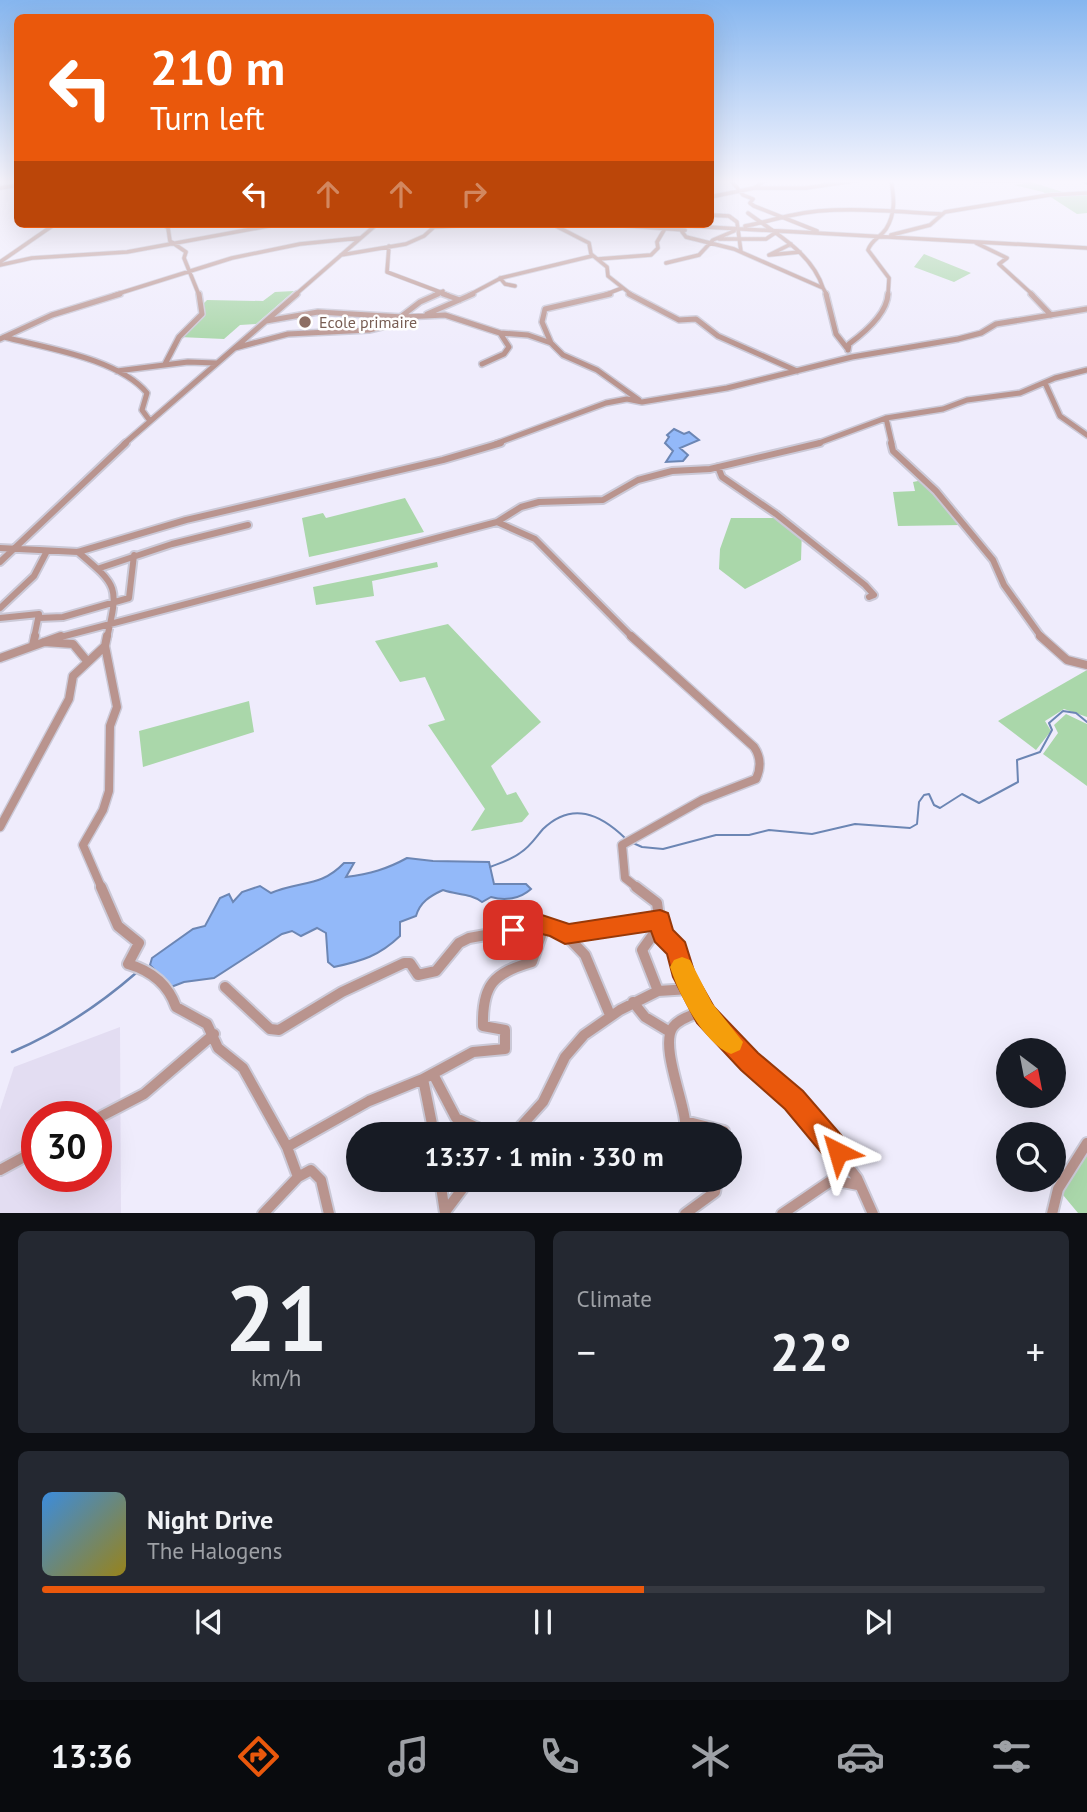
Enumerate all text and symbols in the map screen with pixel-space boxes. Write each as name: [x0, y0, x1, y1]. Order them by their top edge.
text: 210 m: [150, 35, 285, 99]
icon: left: [35, 42, 126, 133]
text: Turn left: [150, 97, 265, 139]
icon: left: [236, 175, 274, 213]
icon: ahead: [309, 175, 347, 213]
icon: ahead: [382, 175, 420, 213]
icon: right: [455, 175, 493, 213]
place label: Ecole primaire: [319, 312, 417, 332]
marker: Ecole primaire: [297, 314, 313, 330]
pin: [483, 900, 543, 960]
icon: arrive: [494, 911, 532, 949]
north arrow: [996, 1038, 1066, 1108]
map controls: [996, 1038, 1066, 1192]
speed limit sign: 30: [21, 1101, 112, 1192]
position arrow: [801, 1115, 875, 1189]
button: search: [996, 1122, 1066, 1192]
text: 13:37 · 1 min · 330 m: [424, 1140, 664, 1173]
text: 21: [225, 1258, 328, 1376]
text: Climate: [577, 1284, 652, 1313]
text: 22°: [770, 1318, 852, 1385]
text: −: [577, 1327, 596, 1376]
text: +: [1026, 1327, 1045, 1376]
text: km/h: [251, 1363, 301, 1392]
text: Night Drive: [147, 1503, 273, 1536]
text: The Halogens: [147, 1536, 282, 1565]
icon: previous: [190, 1603, 228, 1641]
icon: pause: [524, 1603, 562, 1641]
icon: next: [859, 1603, 897, 1641]
icon: directions: [234, 1732, 283, 1781]
icon: music: [384, 1732, 433, 1781]
icon: phone: [535, 1732, 584, 1781]
icon: climate: [686, 1732, 735, 1781]
icon: car: [836, 1732, 885, 1781]
icon: filters: [987, 1732, 1036, 1781]
text: 13:36: [51, 1735, 132, 1777]

